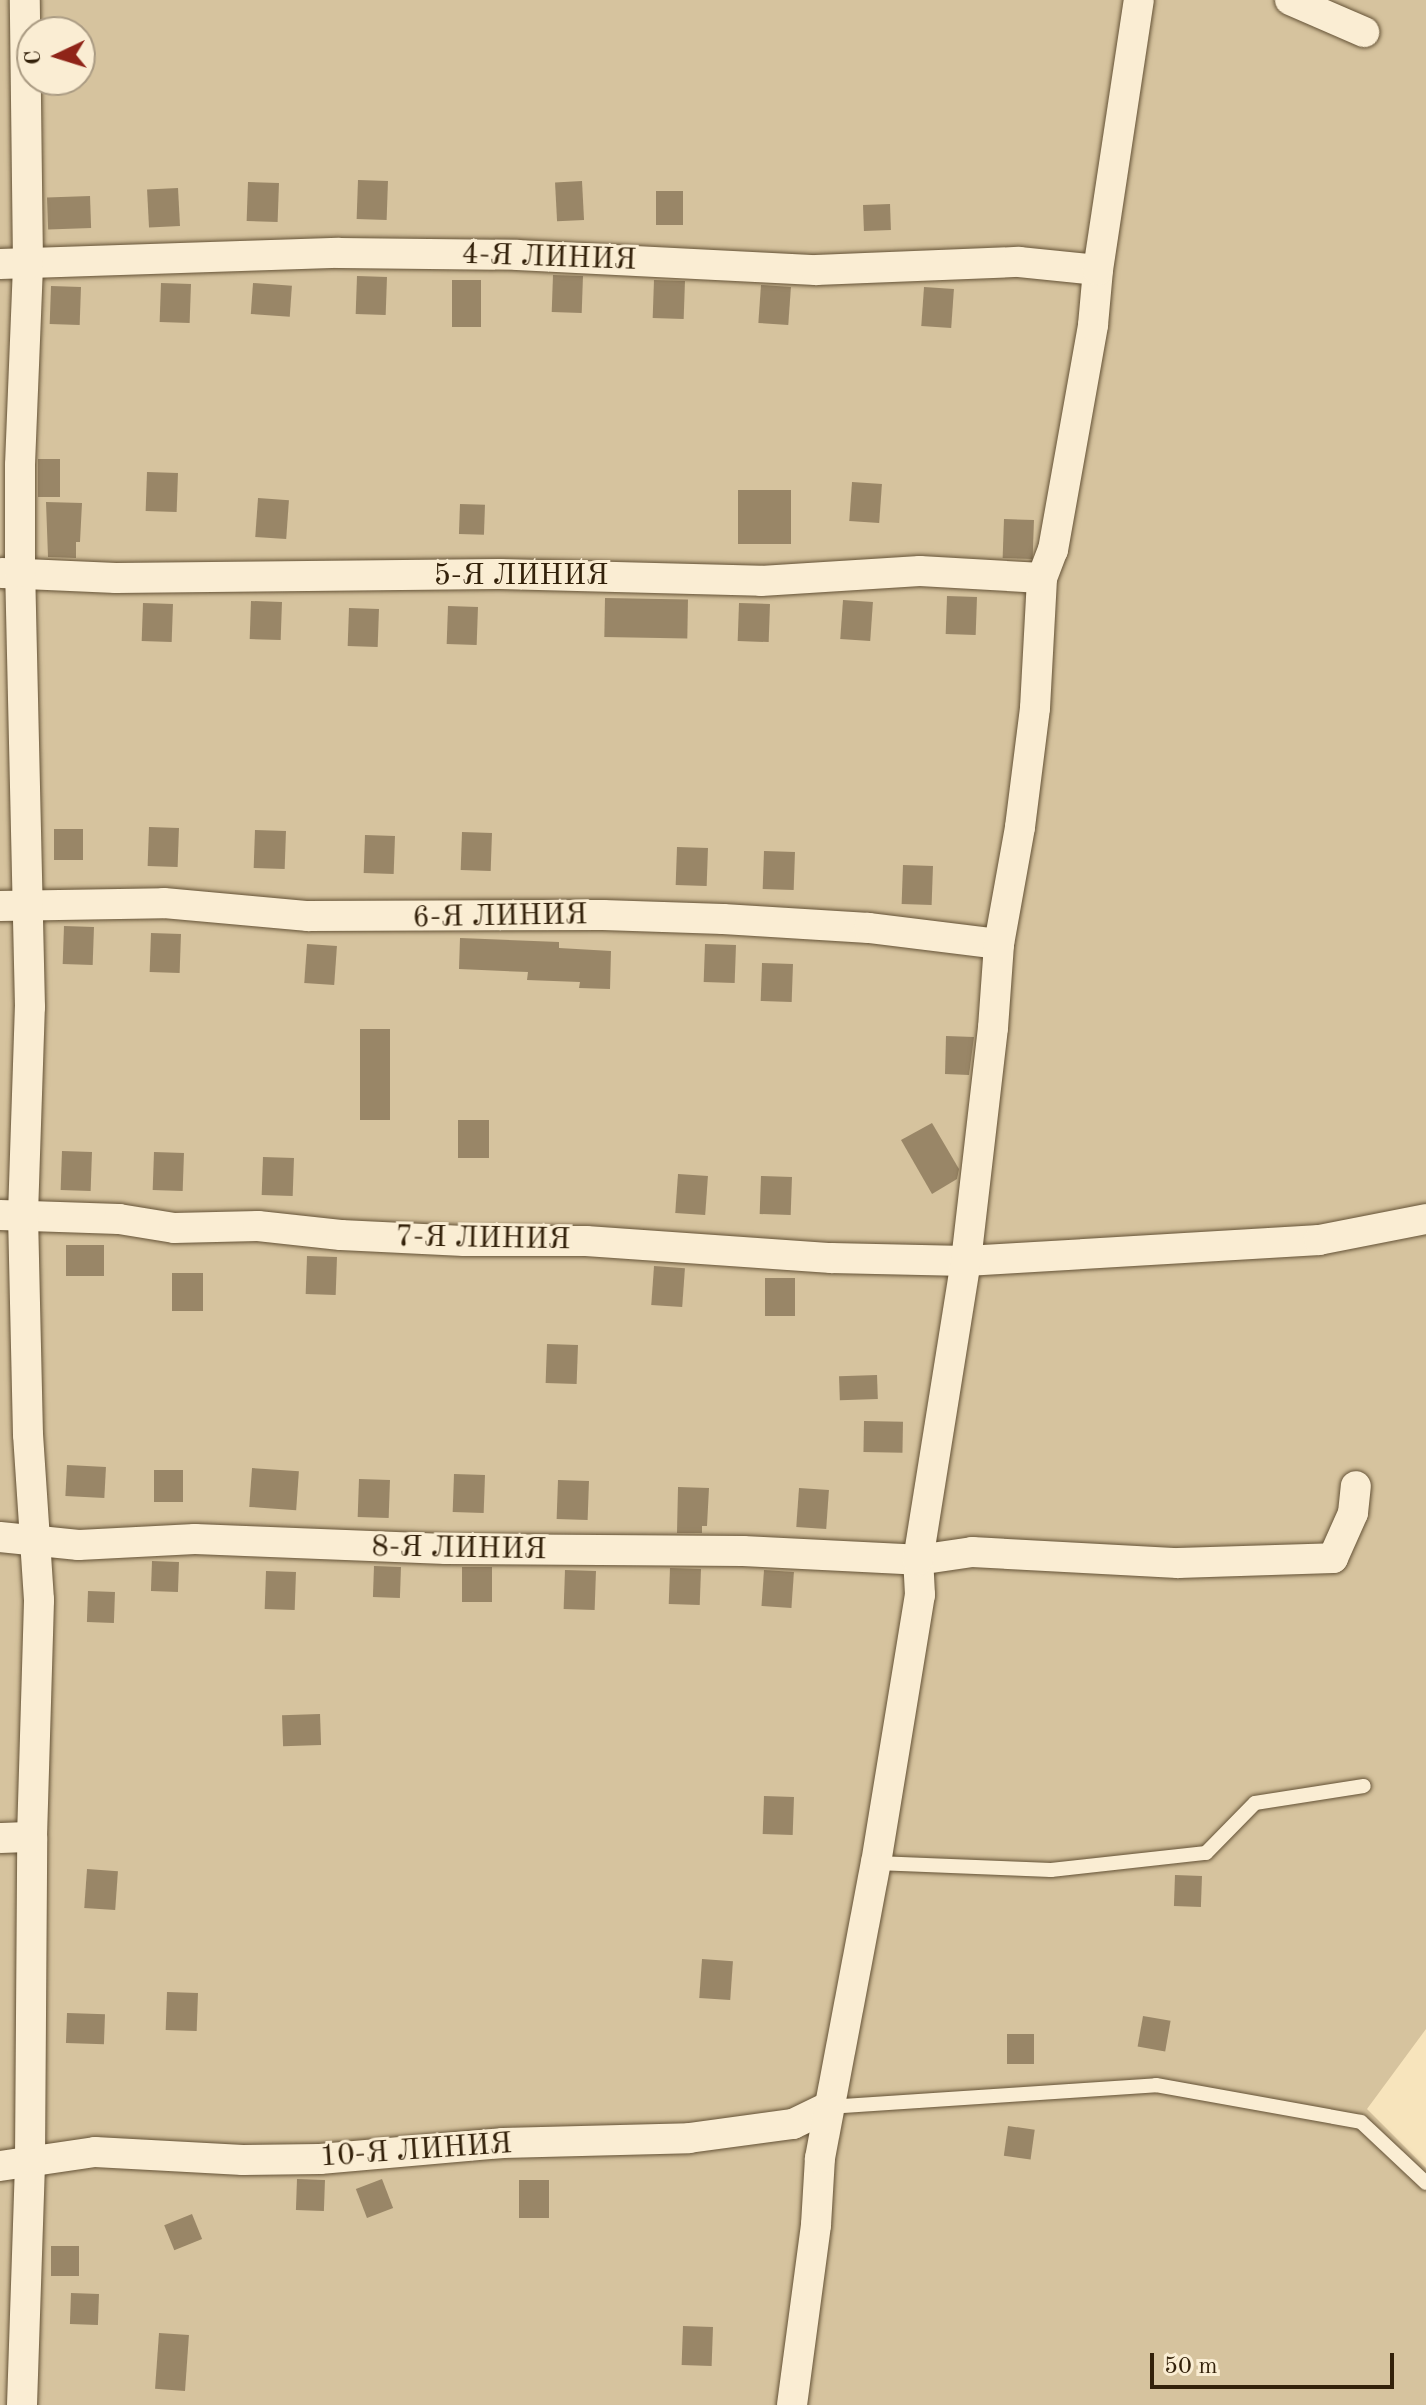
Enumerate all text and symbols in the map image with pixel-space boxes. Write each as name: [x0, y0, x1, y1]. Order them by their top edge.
north arrow: [16, 16, 96, 96]
text: С: [23, 50, 46, 66]
street label: 4-Я ЛИНИЯ: [461, 237, 637, 279]
street label: 5-Я ЛИНИЯ: [433, 558, 609, 594]
street label: 6-Я ЛИНИЯ: [412, 897, 588, 937]
street label: 7-Я ЛИНИЯ: [395, 1219, 571, 1259]
street label: 8-Я ЛИНИЯ: [371, 1529, 547, 1569]
street label: 10-Я ЛИНИЯ: [319, 2126, 513, 2176]
scale bar: [1154, 2337, 1398, 2387]
text: 50 m: [1164, 2355, 1218, 2379]

